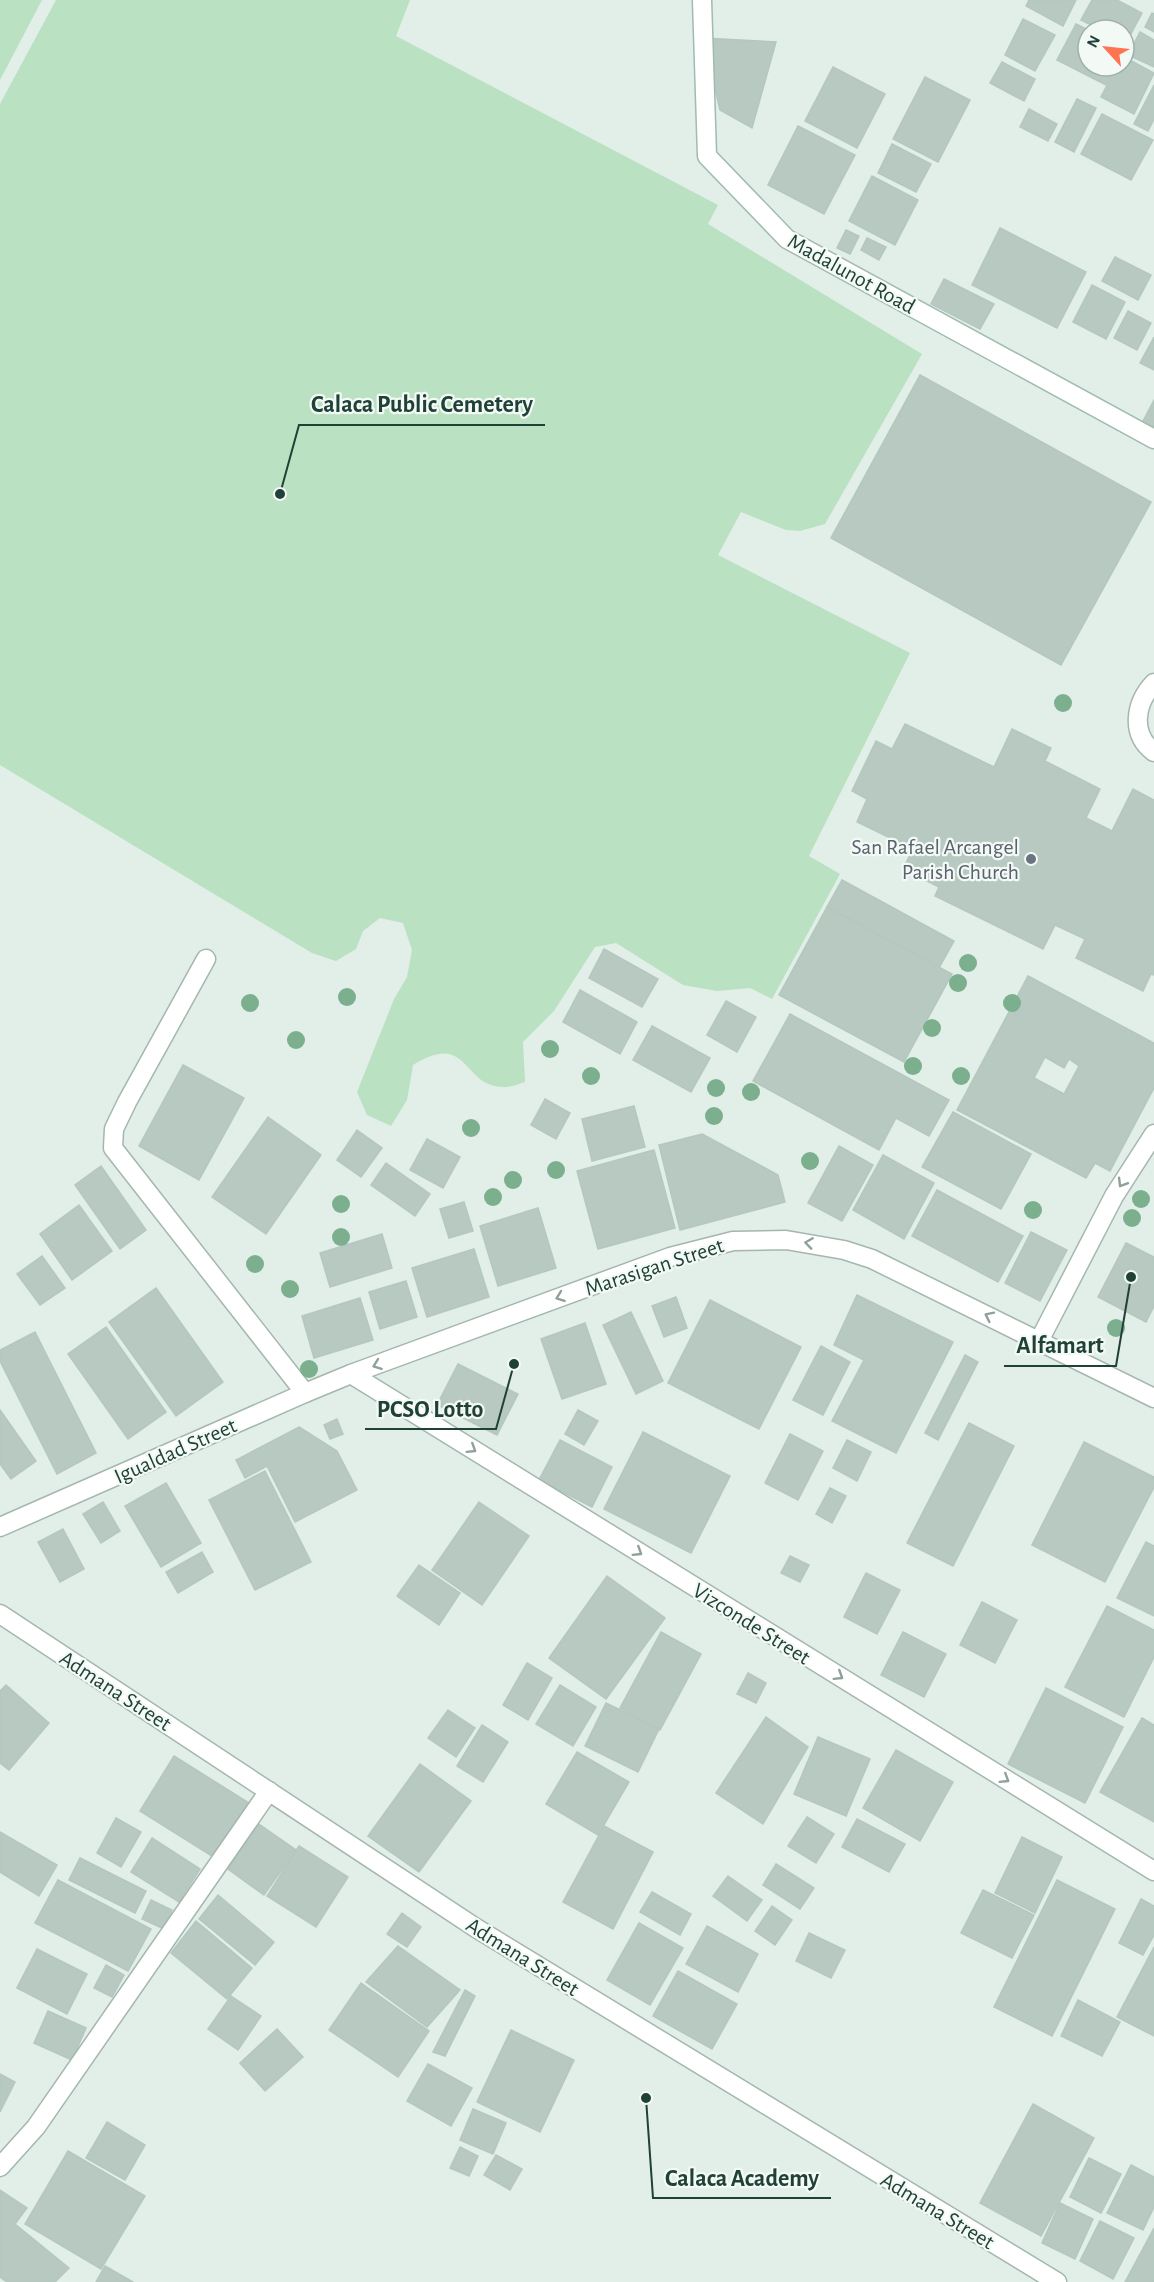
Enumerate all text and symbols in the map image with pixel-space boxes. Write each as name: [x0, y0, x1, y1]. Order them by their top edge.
north arrow: [1076, 18, 1136, 78]
text: N: [1084, 33, 1103, 50]
street label: Madalunot Road: [784, 230, 919, 318]
callout: Calaca Public Cemetery: [299, 383, 545, 425]
text: Calaca Public Cemetery: [311, 393, 533, 417]
place label: San Rafael Arcangel Parish Church: [851, 836, 1019, 883]
marker: San Rafael Arcangel Parish Church: [1024, 852, 1038, 866]
one-way arrow: [1117, 1177, 1129, 1187]
street label: Marasigan Street: [582, 1234, 727, 1300]
one-way arrow: [804, 1238, 813, 1250]
one-way arrow: [555, 1290, 566, 1303]
one-way arrow: [984, 1311, 995, 1323]
callout: Alfamart: [1004, 1324, 1116, 1366]
text: Alfamart: [1016, 1334, 1104, 1358]
one-way arrow: [372, 1357, 383, 1370]
callout: PCSO Lotto: [365, 1387, 496, 1429]
text: PCSO Lotto: [377, 1398, 483, 1422]
street label: Igualdad Street: [111, 1414, 240, 1488]
one-way arrow: [466, 1442, 476, 1454]
one-way arrow: [632, 1544, 642, 1556]
street label: Vizconde Street: [689, 1579, 814, 1669]
street label: Admana Street: [56, 1647, 175, 1735]
one-way arrow: [833, 1669, 844, 1680]
one-way arrow: [999, 1771, 1009, 1783]
street label: Admana Street: [462, 1914, 583, 2000]
callout: Calaca Academy: [653, 2156, 831, 2198]
text: Calaca Academy: [665, 2167, 819, 2191]
street label: Admana Street: [877, 2168, 998, 2253]

